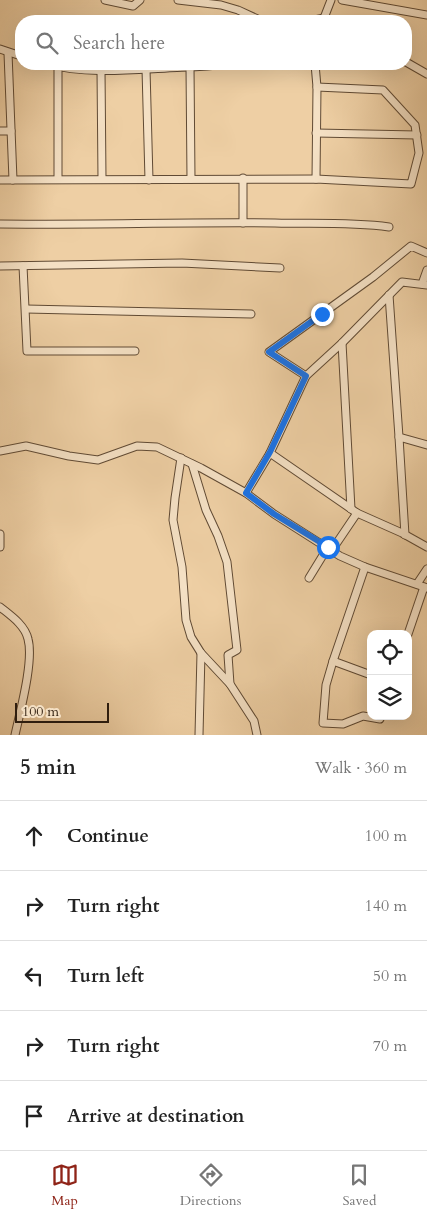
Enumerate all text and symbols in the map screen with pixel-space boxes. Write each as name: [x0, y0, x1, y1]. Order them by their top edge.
search box: [15, 15, 412, 70]
icon: search: [33, 29, 61, 57]
text: Search here: [73, 30, 165, 56]
route end: [311, 303, 334, 326]
route start: [317, 536, 340, 559]
map controls: [367, 630, 412, 720]
button: locate: [367, 630, 412, 675]
button: layers: [367, 675, 412, 720]
scale bar: [15, 700, 109, 723]
text: 100 m: [22, 702, 59, 721]
text: 5 min: [20, 753, 76, 782]
text: Walk · 360 m: [315, 757, 407, 779]
icon: ahead: [20, 822, 48, 850]
text: Continue: [67, 823, 149, 849]
text: 100 m: [365, 825, 407, 847]
icon: right: [20, 892, 48, 920]
text: Turn right: [67, 893, 159, 919]
text: 140 m: [365, 895, 407, 917]
icon: left: [20, 962, 48, 990]
text: Turn left: [67, 963, 144, 989]
text: 50 m: [373, 965, 407, 987]
icon: right: [20, 1032, 48, 1060]
text: Turn right: [67, 1033, 159, 1059]
text: 70 m: [373, 1035, 407, 1057]
icon: arrive: [20, 1102, 48, 1130]
text: Arrive at destination: [67, 1103, 244, 1129]
tab: Map: [51, 1161, 79, 1210]
tab: Directions: [180, 1161, 241, 1210]
tab: Saved: [342, 1161, 376, 1210]

